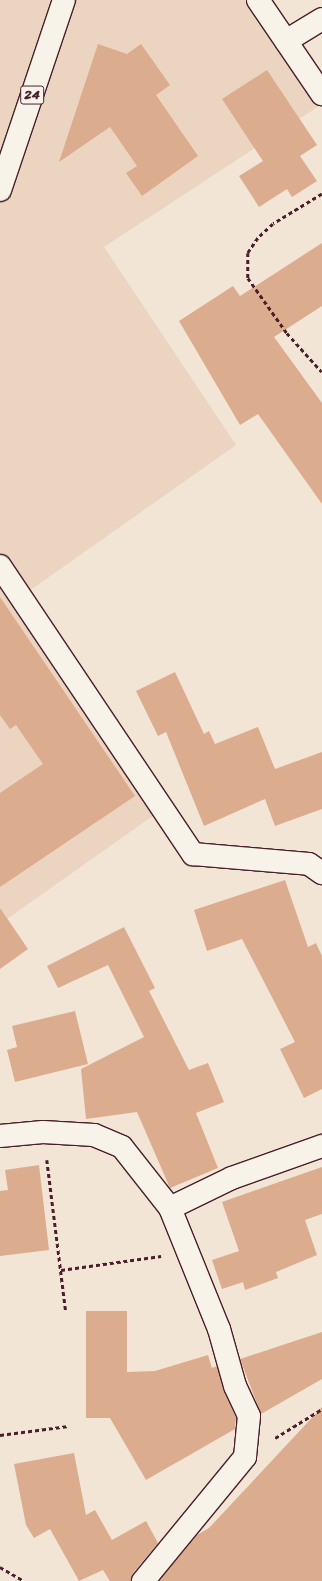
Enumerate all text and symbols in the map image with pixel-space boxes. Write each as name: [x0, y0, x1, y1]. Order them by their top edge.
road number: 24: [20, 84, 44, 106]

